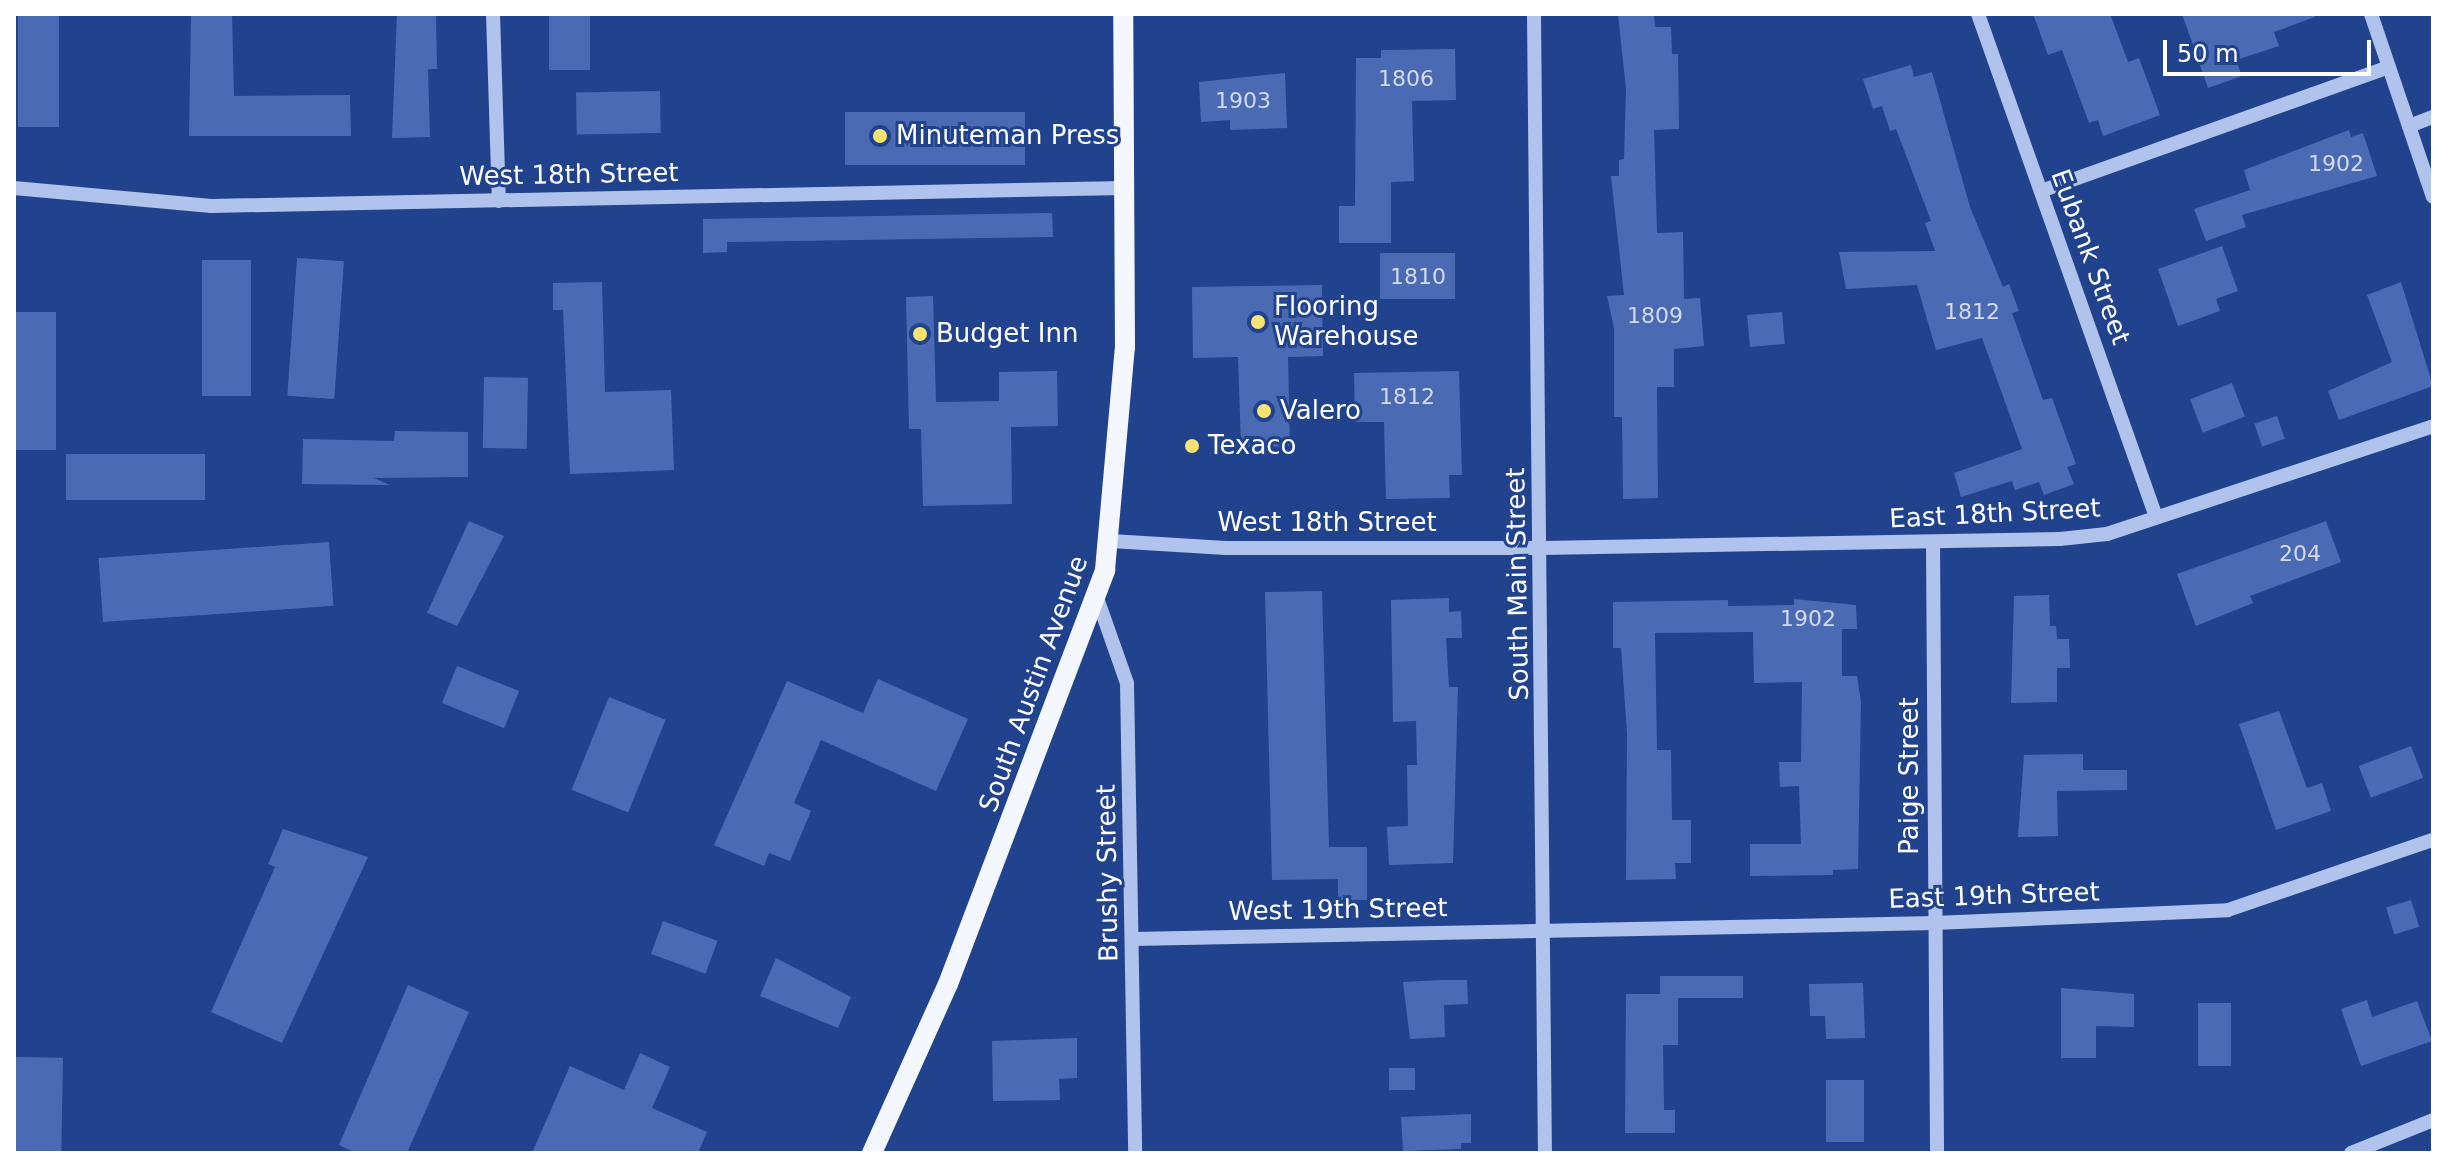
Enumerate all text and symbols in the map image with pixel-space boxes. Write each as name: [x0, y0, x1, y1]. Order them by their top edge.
scale bar: [2167, 24, 2375, 74]
text: 50 m: [2177, 40, 2239, 68]
house number: 1806: [1378, 66, 1434, 92]
house number: 1903: [1215, 88, 1271, 114]
place label: Minuteman Press: [896, 120, 1119, 152]
marker: Minuteman Press: [871, 127, 889, 145]
house number: 1902: [2308, 151, 2364, 177]
street label: West 18th Street: [459, 157, 679, 193]
street label: Eubank Street: [2044, 165, 2136, 349]
house number: 1810: [1390, 264, 1446, 290]
place label: Flooring Warehouse: [1274, 291, 1418, 352]
house number: 1812: [1944, 299, 2000, 325]
house number: 1809: [1627, 303, 1683, 329]
marker: Flooring Warehouse: [1249, 313, 1267, 331]
place label: Budget Inn: [936, 318, 1078, 350]
marker: Budget Inn: [911, 325, 929, 343]
house number: 1812: [1379, 384, 1435, 410]
place label: Valero: [1280, 395, 1361, 427]
marker: Valero: [1255, 402, 1273, 420]
place label: Texaco: [1208, 430, 1297, 462]
marker: Texaco: [1183, 437, 1201, 455]
street label: South Main Street: [1500, 467, 1536, 701]
street label: East 18th Street: [1889, 493, 2101, 535]
street label: West 18th Street: [1217, 507, 1437, 539]
house number: 204: [2279, 541, 2321, 567]
street label: South Austin Avenue: [973, 552, 1095, 816]
house number: 1902: [1780, 606, 1836, 632]
street label: Paige Street: [1894, 697, 1926, 855]
street label: Brushy Street: [1091, 784, 1125, 962]
street label: East 19th Street: [1888, 877, 2100, 915]
street label: West 19th Street: [1228, 892, 1448, 928]

